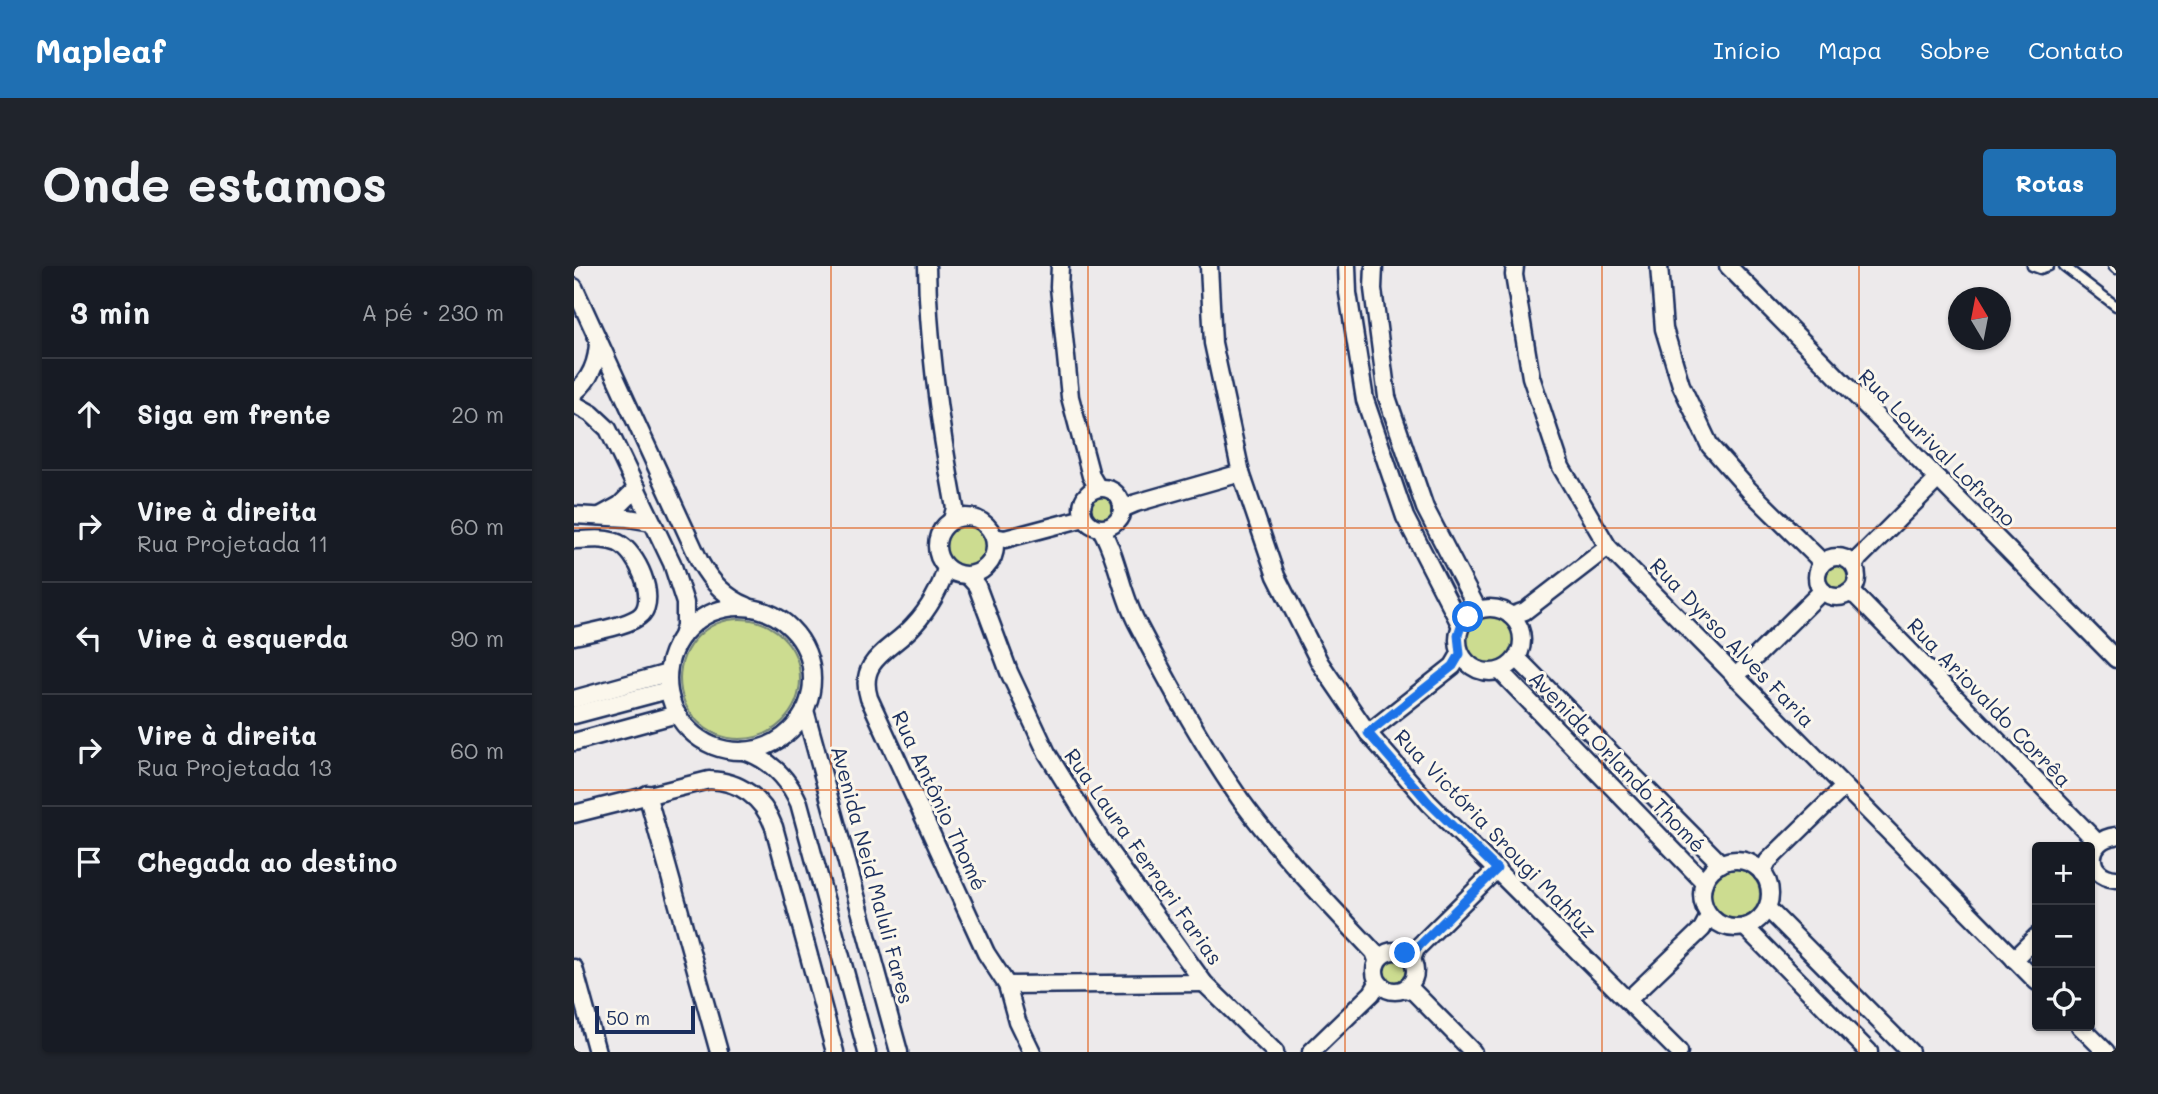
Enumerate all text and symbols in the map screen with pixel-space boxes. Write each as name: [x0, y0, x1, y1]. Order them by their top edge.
text: Mapleaf: [35, 28, 166, 71]
text: Início: [1713, 34, 1780, 65]
text: Mapa: [1818, 34, 1882, 65]
text: Sobre: [1920, 34, 1990, 65]
text: Contato: [2028, 34, 2123, 65]
button: Rotas: [1983, 149, 2116, 216]
text: Onde estamos: [42, 151, 387, 214]
north arrow: [1948, 287, 2011, 350]
text: 3 min: [70, 292, 150, 332]
text: A pé · 230 m: [361, 297, 504, 327]
street label: Rua Lourival Lofrano: [1853, 362, 2023, 532]
icon: ahead: [70, 395, 108, 433]
text: Siga em frente: [137, 397, 331, 431]
text: 20 m: [451, 399, 504, 429]
text: Vire à direita: [137, 494, 317, 528]
icon: right: [70, 507, 108, 545]
text: 60 m: [450, 511, 504, 541]
text: Rua Projetada 11: [137, 528, 329, 558]
street label: Rua Dyrso Alves Faria: [1645, 551, 1821, 733]
route start: [1452, 601, 1483, 632]
street label: Rua Ariovaldo Corrêa: [1902, 612, 2078, 792]
icon: left: [70, 619, 108, 657]
text: Vire à esquerda: [137, 621, 348, 655]
text: 90 m: [451, 623, 504, 653]
street label: Avenida Orlando Thomé: [1524, 664, 1712, 858]
street label: Rua Antônio Thomé: [887, 706, 994, 895]
text: Vire à direita: [137, 718, 317, 752]
street label: Rua Victória Srougi Mahfuz: [1389, 723, 1603, 943]
icon: right: [70, 731, 108, 769]
text: 60 m: [450, 735, 504, 765]
street label: Avenida Neid Maluli Fares: [826, 743, 921, 1007]
street label: Rua Laura Ferrari Farias: [1059, 743, 1229, 970]
text: Rua Projetada 13: [137, 752, 332, 782]
map controls: [2032, 842, 2095, 1031]
button: +: [2032, 842, 2095, 905]
icon: arrive: [70, 843, 108, 881]
text: Chegada ao destino: [137, 845, 397, 879]
button: −: [2032, 905, 2095, 968]
route end: [1389, 937, 1420, 968]
button: locate: [2032, 968, 2095, 1031]
scale bar: [595, 1003, 695, 1035]
text: 50 m: [606, 1005, 650, 1030]

